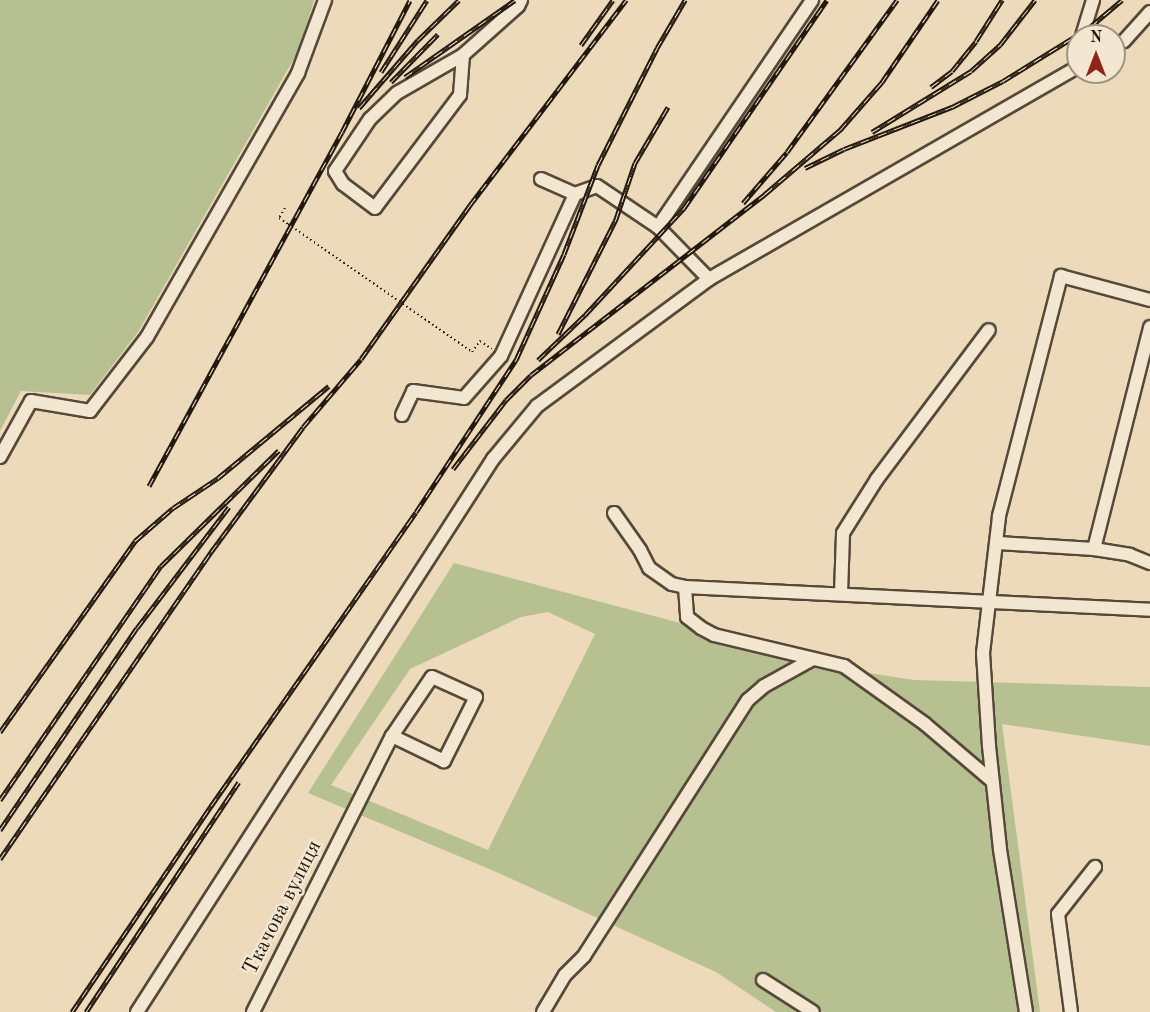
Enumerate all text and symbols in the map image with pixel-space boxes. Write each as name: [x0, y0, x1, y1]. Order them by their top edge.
north arrow: [1066, 24, 1126, 84]
text: N: [1090, 30, 1102, 46]
street label: Ткачова вулиця: [238, 837, 328, 979]

